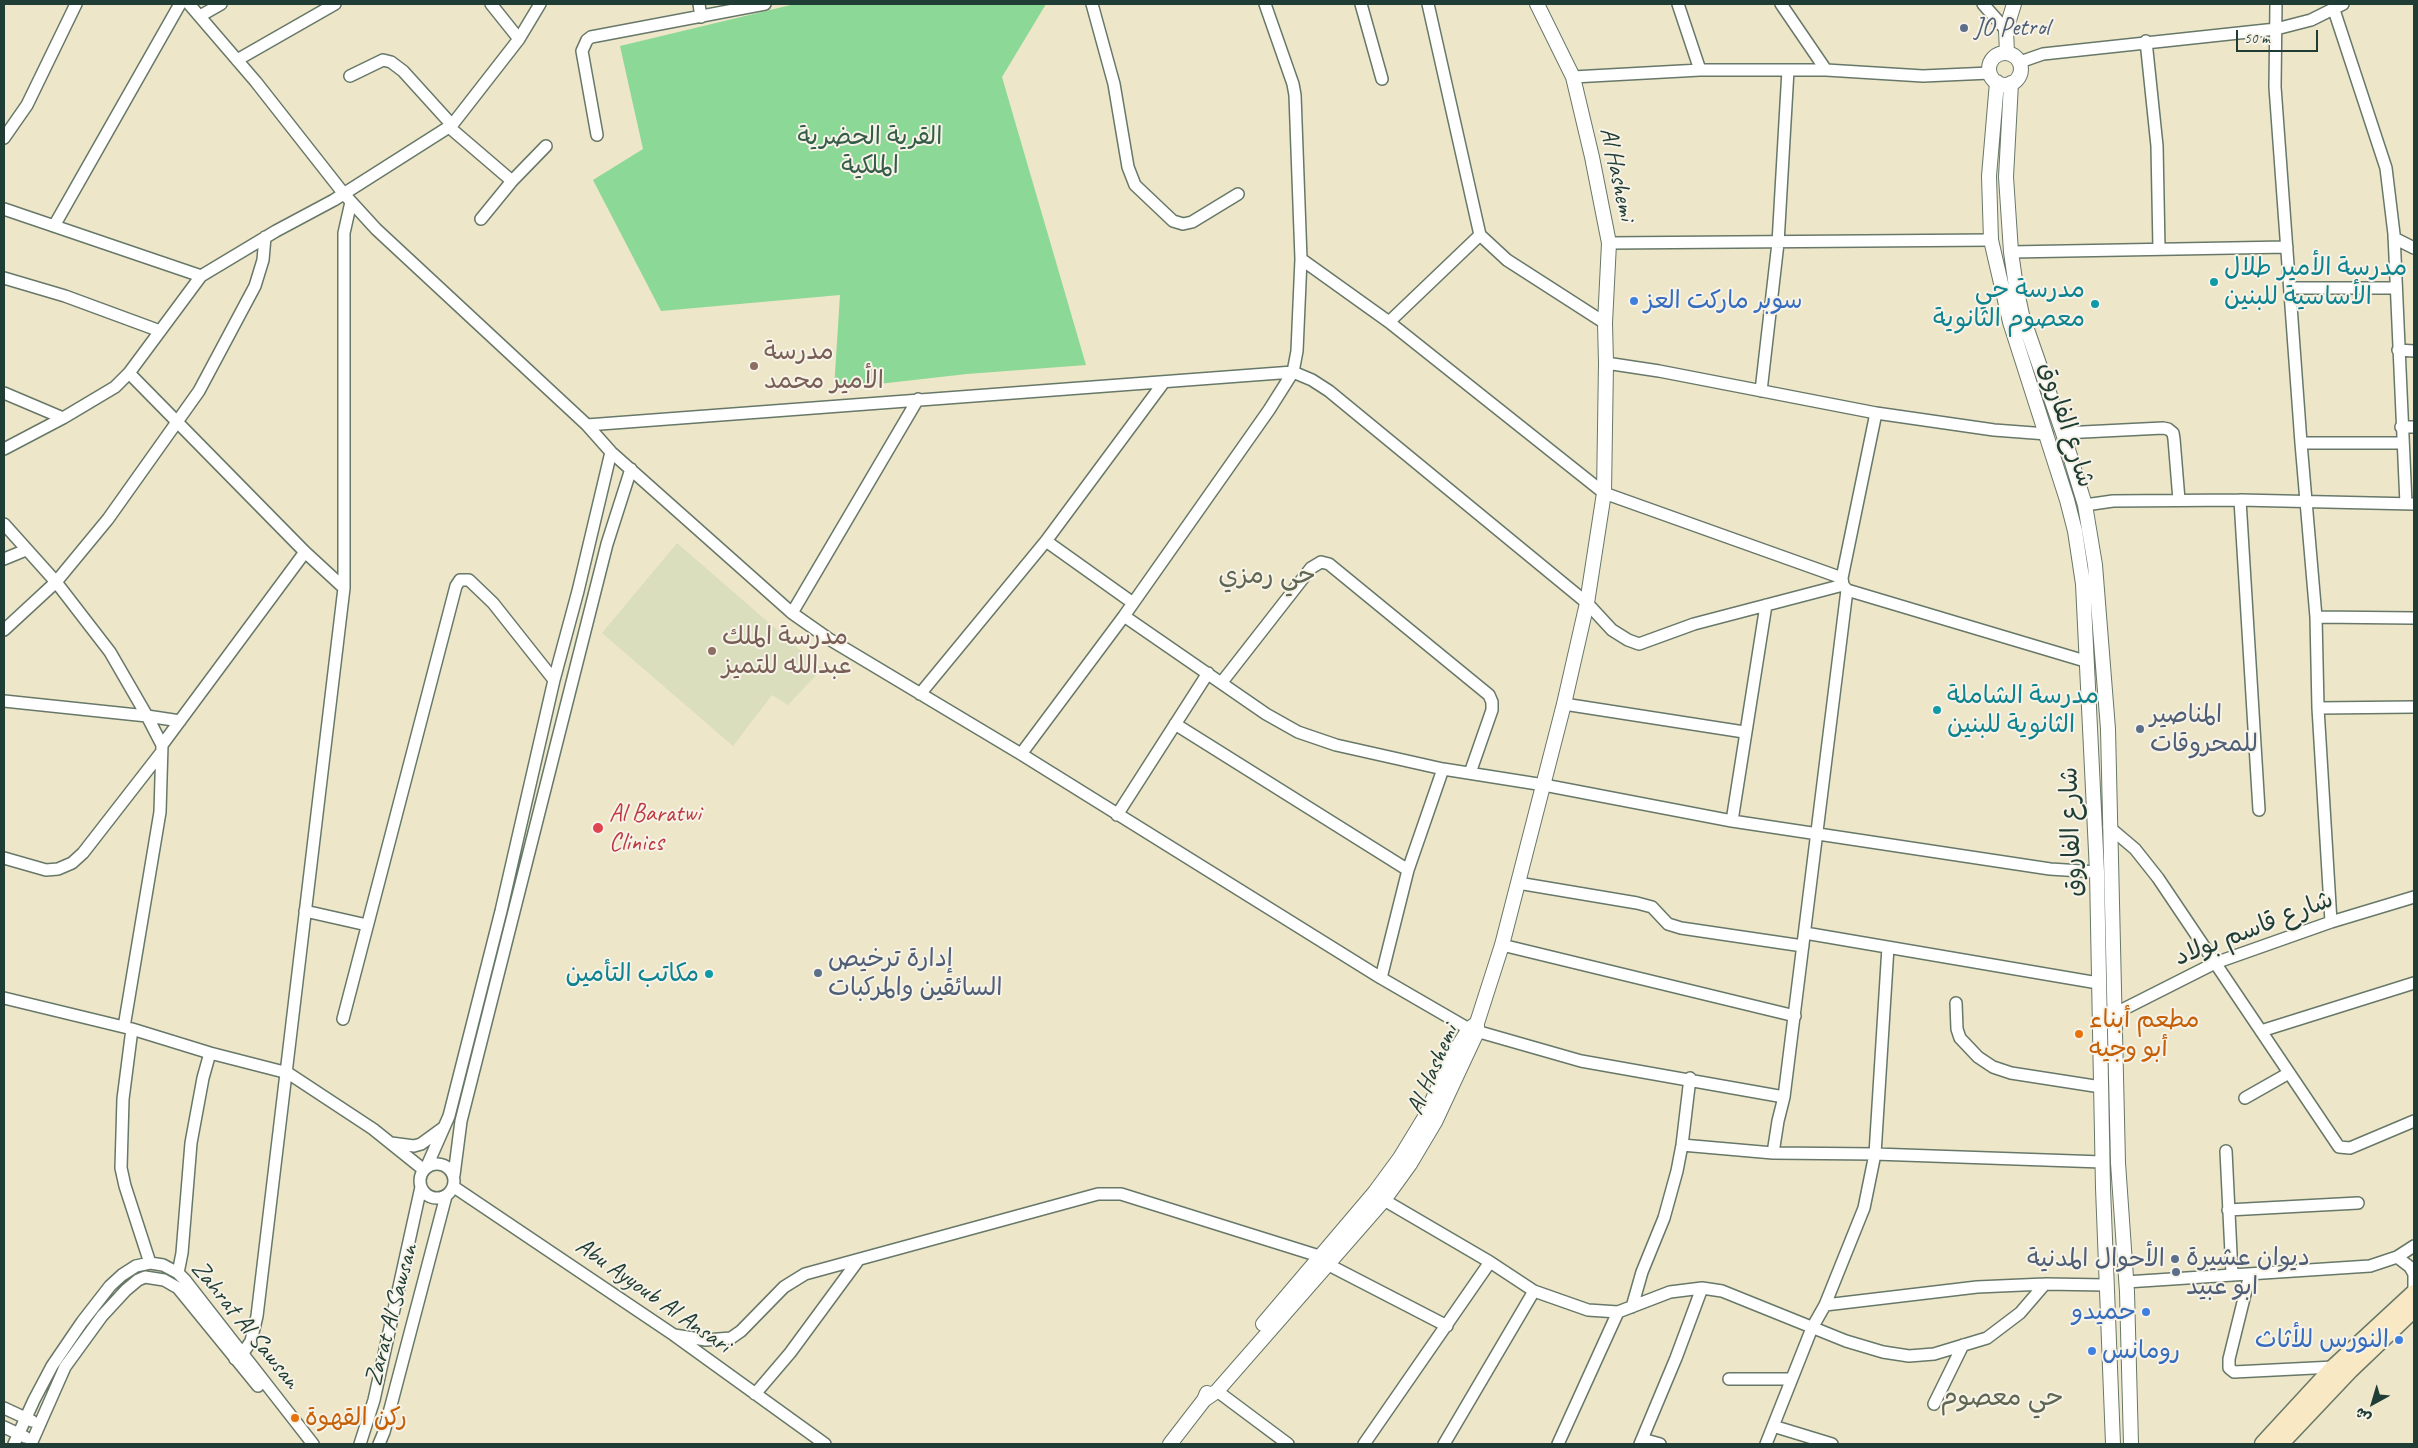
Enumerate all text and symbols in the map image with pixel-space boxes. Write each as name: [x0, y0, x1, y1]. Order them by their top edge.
place label: JO Petrol: [1974, 13, 2049, 43]
scale bar: [2238, 20, 2320, 52]
marker: JO Petrol: [1958, 22, 1970, 34]
text: 50 m: [2244, 29, 2270, 48]
park label: القرية الحضرية الملكية: [798, 122, 942, 181]
street label: Al Hashemi: [1593, 125, 1641, 223]
place label: مدرسة الأمير طلال الأساسية للبنين: [2224, 253, 2407, 312]
place label: مدرسة حي معصوم الثانوية: [1933, 275, 2085, 334]
marker: مدرسة الأمير طلال الأساسية للبنين: [2208, 276, 2220, 288]
place label: سوبر ماركت العز: [1644, 286, 1803, 316]
marker: سوبر ماركت العز: [1628, 295, 1640, 307]
marker: مدرسة حي معصوم الثانوية: [2089, 298, 2101, 310]
place label: مدرسة الأمير محمد: [764, 337, 884, 396]
street label: شارع الفاروق: [2032, 358, 2100, 492]
marker: مدرسة الأمير محمد: [748, 360, 760, 372]
district label: حي رمزي: [1218, 560, 1316, 592]
place label: مدرسة الملك عبدالله للتميز: [722, 622, 852, 681]
marker: مدرسة الملك عبدالله للتميز: [706, 645, 718, 657]
place label: مدرسة الشاملة الثانوية للبنين: [1947, 681, 2099, 740]
place label: المناصير للمحروقات: [2150, 700, 2258, 759]
marker: مدرسة الشاملة الثانوية للبنين: [1931, 704, 1943, 716]
marker: المناصير للمحروقات: [2134, 723, 2146, 735]
street label: شارع الفاروق: [2055, 766, 2089, 898]
place label: Al Baratwi Clinics: [609, 799, 701, 858]
marker: Al Baratwi Clinics: [591, 821, 605, 835]
street label: شارع قاسم بولاد: [2170, 885, 2338, 973]
place label: إدارة ترخيص السائقين والمركبات: [828, 944, 1002, 1003]
place label: مكاتب التأمين: [566, 959, 699, 989]
marker: إدارة ترخيص السائقين والمركبات: [812, 967, 824, 979]
marker: مكاتب التأمين: [703, 968, 715, 980]
place label: مطعم أبناء أبو وجيه: [2089, 1005, 2199, 1064]
street label: Al Hashemi: [1401, 1021, 1465, 1119]
marker: مطعم أبناء أبو وجيه: [2073, 1028, 2085, 1040]
street label: Abu Ayyoub Al Ansari: [570, 1231, 736, 1361]
street label: Zarat Al Sawsan: [359, 1241, 425, 1389]
place label: ديوان عشيرة ابو عبيد: [2186, 1243, 2310, 1302]
place label: الأحوال المدنية: [2027, 1244, 2165, 1274]
marker: الأحوال المدنية: [2169, 1253, 2181, 1265]
street label: Zahrat Al Sawsan: [184, 1255, 306, 1395]
marker: ديوان عشيرة ابو عبيد: [2170, 1266, 2182, 1278]
place label: حميدو: [2072, 1297, 2136, 1327]
marker: حميدو: [2140, 1306, 2152, 1318]
place label: النورس للأثاث: [2255, 1325, 2389, 1355]
marker: النورس للأثاث: [2393, 1334, 2405, 1346]
place label: رومانس: [2102, 1336, 2180, 1366]
marker: رومانس: [2086, 1345, 2098, 1357]
north arrow: [2348, 1378, 2398, 1428]
district label: حي معصوم: [1940, 1382, 2064, 1414]
place label: ركن القهوة: [305, 1403, 407, 1433]
text: ش: [2352, 1404, 2375, 1426]
marker: ركن القهوة: [289, 1412, 301, 1424]

